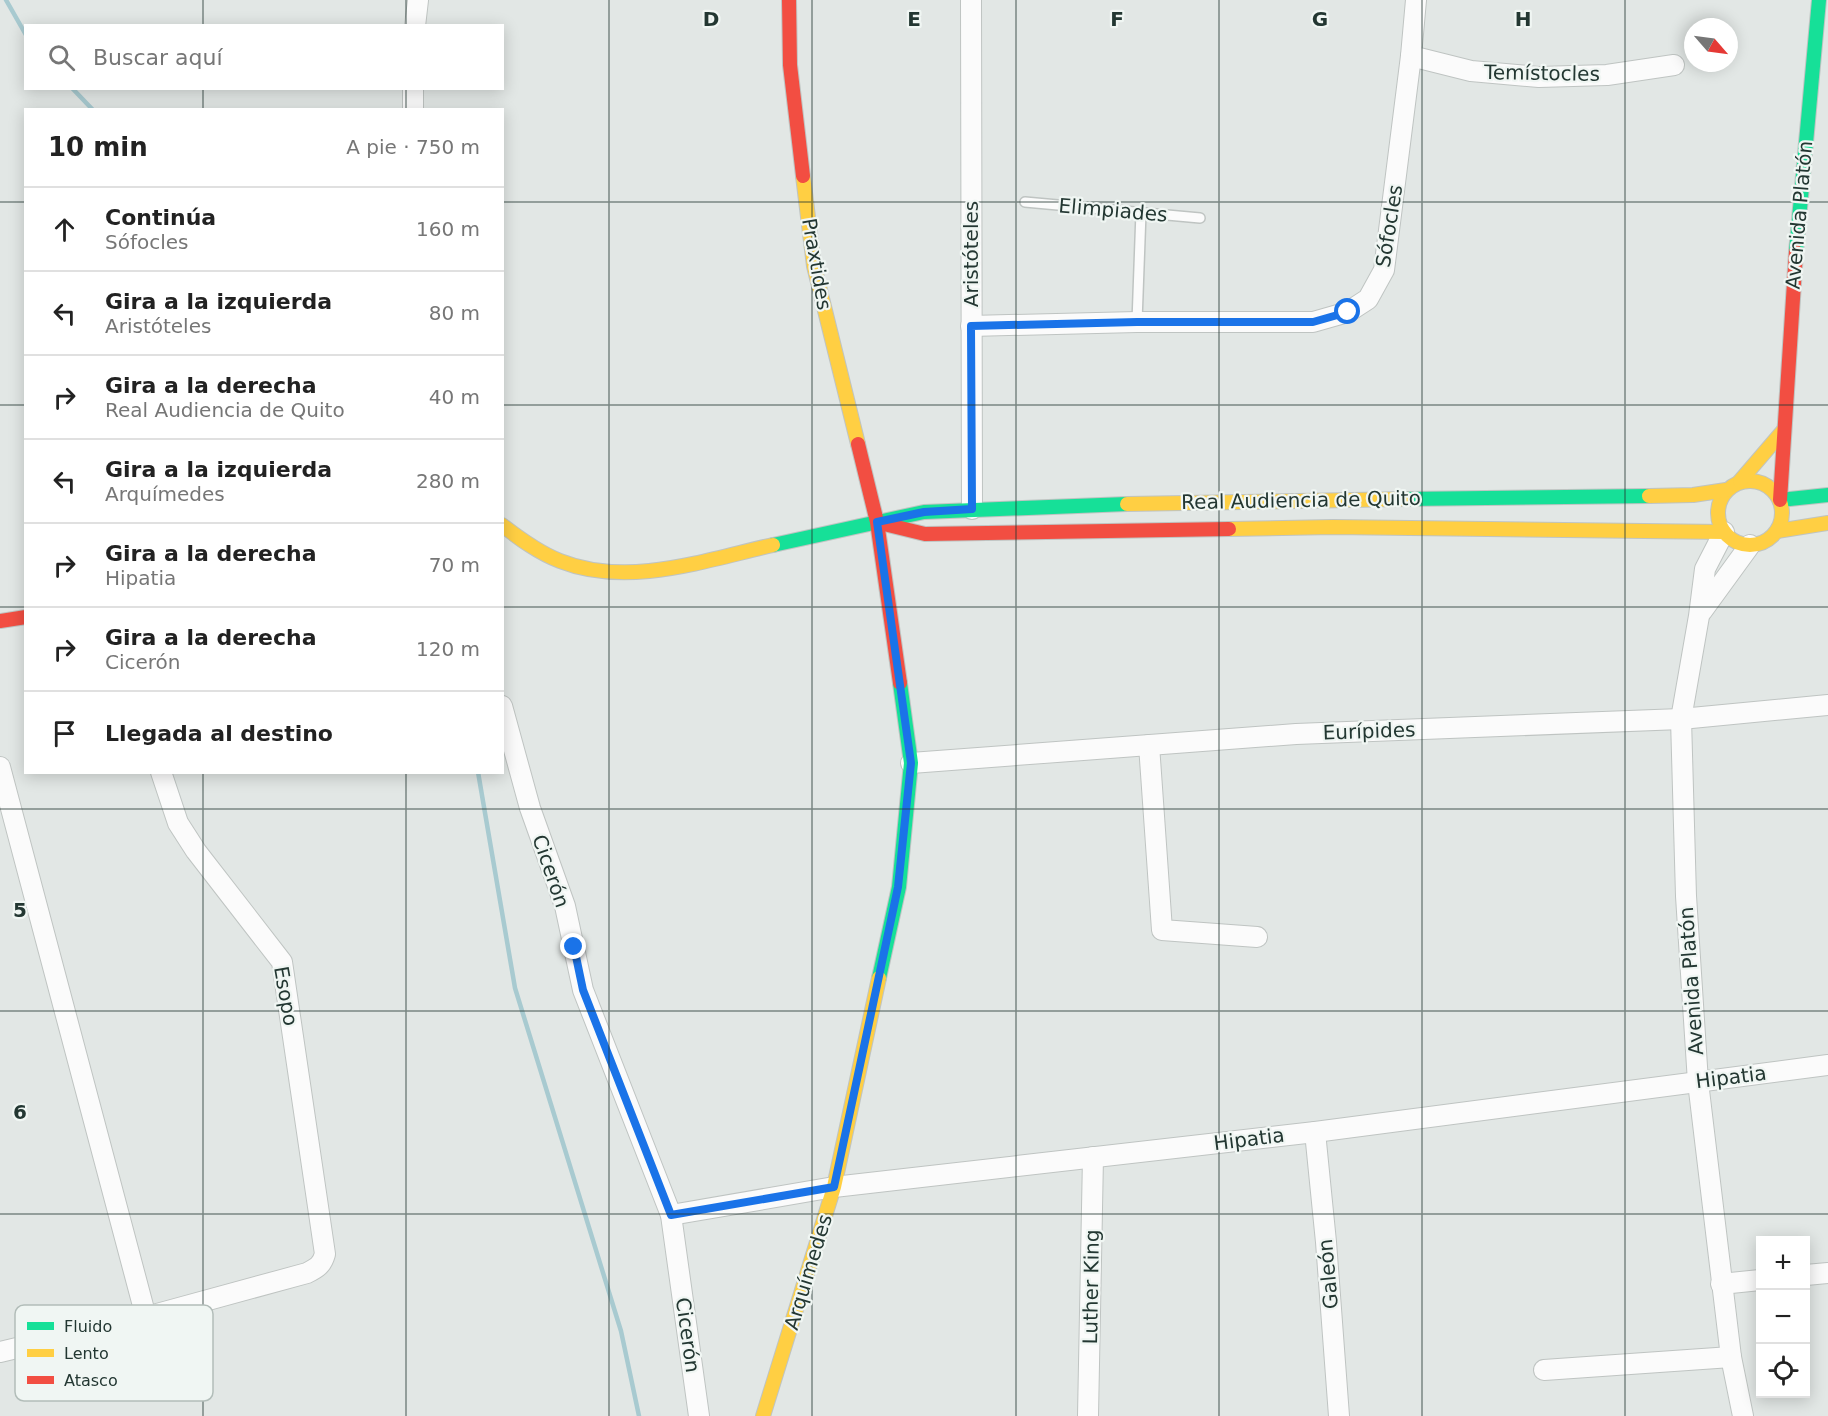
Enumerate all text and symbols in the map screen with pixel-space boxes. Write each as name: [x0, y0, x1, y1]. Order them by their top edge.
text: D: [703, 7, 719, 31]
text: E: [907, 7, 921, 31]
text: F: [1110, 7, 1124, 31]
text: G: [1312, 7, 1328, 31]
text: H: [1515, 7, 1531, 31]
north arrow: [1684, 18, 1738, 72]
search box: [24, 24, 504, 90]
icon: search: [45, 41, 78, 74]
text: Buscar aquí: [93, 45, 223, 70]
street label: Temístocles: [1483, 60, 1600, 86]
text: 10 min: [48, 132, 148, 162]
text: A pie · 750 m: [346, 135, 480, 159]
street label: Avenida Platón: [1781, 140, 1817, 290]
street label: Sófocles: [1371, 183, 1407, 269]
street label: Elimpiades: [1058, 193, 1168, 227]
street label: Aristóteles: [959, 201, 983, 307]
text: Continúa: [105, 205, 216, 230]
icon: ahead: [48, 213, 81, 246]
street label: Praxtides: [797, 216, 837, 312]
text: 160 m: [416, 217, 480, 241]
text: Sófocles: [105, 230, 189, 254]
text: Gira a la izquierda: [105, 289, 332, 314]
icon: left: [48, 297, 81, 330]
route start: [1334, 298, 1360, 324]
text: 80 m: [429, 301, 480, 325]
text: Aristóteles: [105, 314, 211, 338]
text: Gira a la derecha: [105, 373, 317, 398]
icon: right: [48, 381, 81, 414]
text: 40 m: [429, 385, 480, 409]
text: Real Audiencia de Quito: [105, 398, 345, 422]
text: Gira a la izquierda: [105, 457, 332, 482]
icon: left: [48, 465, 81, 498]
text: 280 m: [416, 469, 480, 493]
text: Arquímedes: [105, 482, 225, 506]
street label: Real Audiencia de Quito: [1181, 486, 1421, 514]
text: Gira a la derecha: [105, 541, 317, 566]
icon: right: [48, 549, 81, 582]
text: 70 m: [429, 553, 480, 577]
text: Hipatia: [105, 566, 176, 590]
text: Gira a la derecha: [105, 625, 317, 650]
icon: right: [48, 633, 81, 666]
text: 120 m: [416, 637, 480, 661]
text: Cicerón: [105, 650, 181, 674]
icon: arrive: [48, 717, 81, 750]
street label: Eurípides: [1322, 717, 1416, 745]
text: Llegada al destino: [105, 721, 333, 746]
street label: Cicerón: [527, 831, 575, 911]
text: 5: [13, 898, 27, 922]
street label: Avenida Platón: [1674, 906, 1708, 1056]
route end: [560, 933, 586, 959]
street label: Esopo: [269, 964, 303, 1028]
street label: Hipatia: [1694, 1061, 1768, 1093]
text: 6: [13, 1100, 27, 1124]
street label: Hipatia: [1212, 1123, 1286, 1155]
street label: Arquímedes: [779, 1211, 837, 1333]
street label: Luther King: [1078, 1229, 1104, 1345]
map controls: [1756, 1236, 1810, 1398]
button: +: [1756, 1236, 1810, 1290]
street label: Galeón: [1313, 1238, 1343, 1310]
button: −: [1756, 1290, 1810, 1344]
street label: Cicerón: [671, 1296, 705, 1374]
legend: [15, 1305, 213, 1401]
text: Fluido: [64, 1317, 112, 1336]
text: Lento: [64, 1344, 109, 1363]
button: locate: [1756, 1344, 1810, 1398]
text: Atasco: [64, 1371, 118, 1390]

